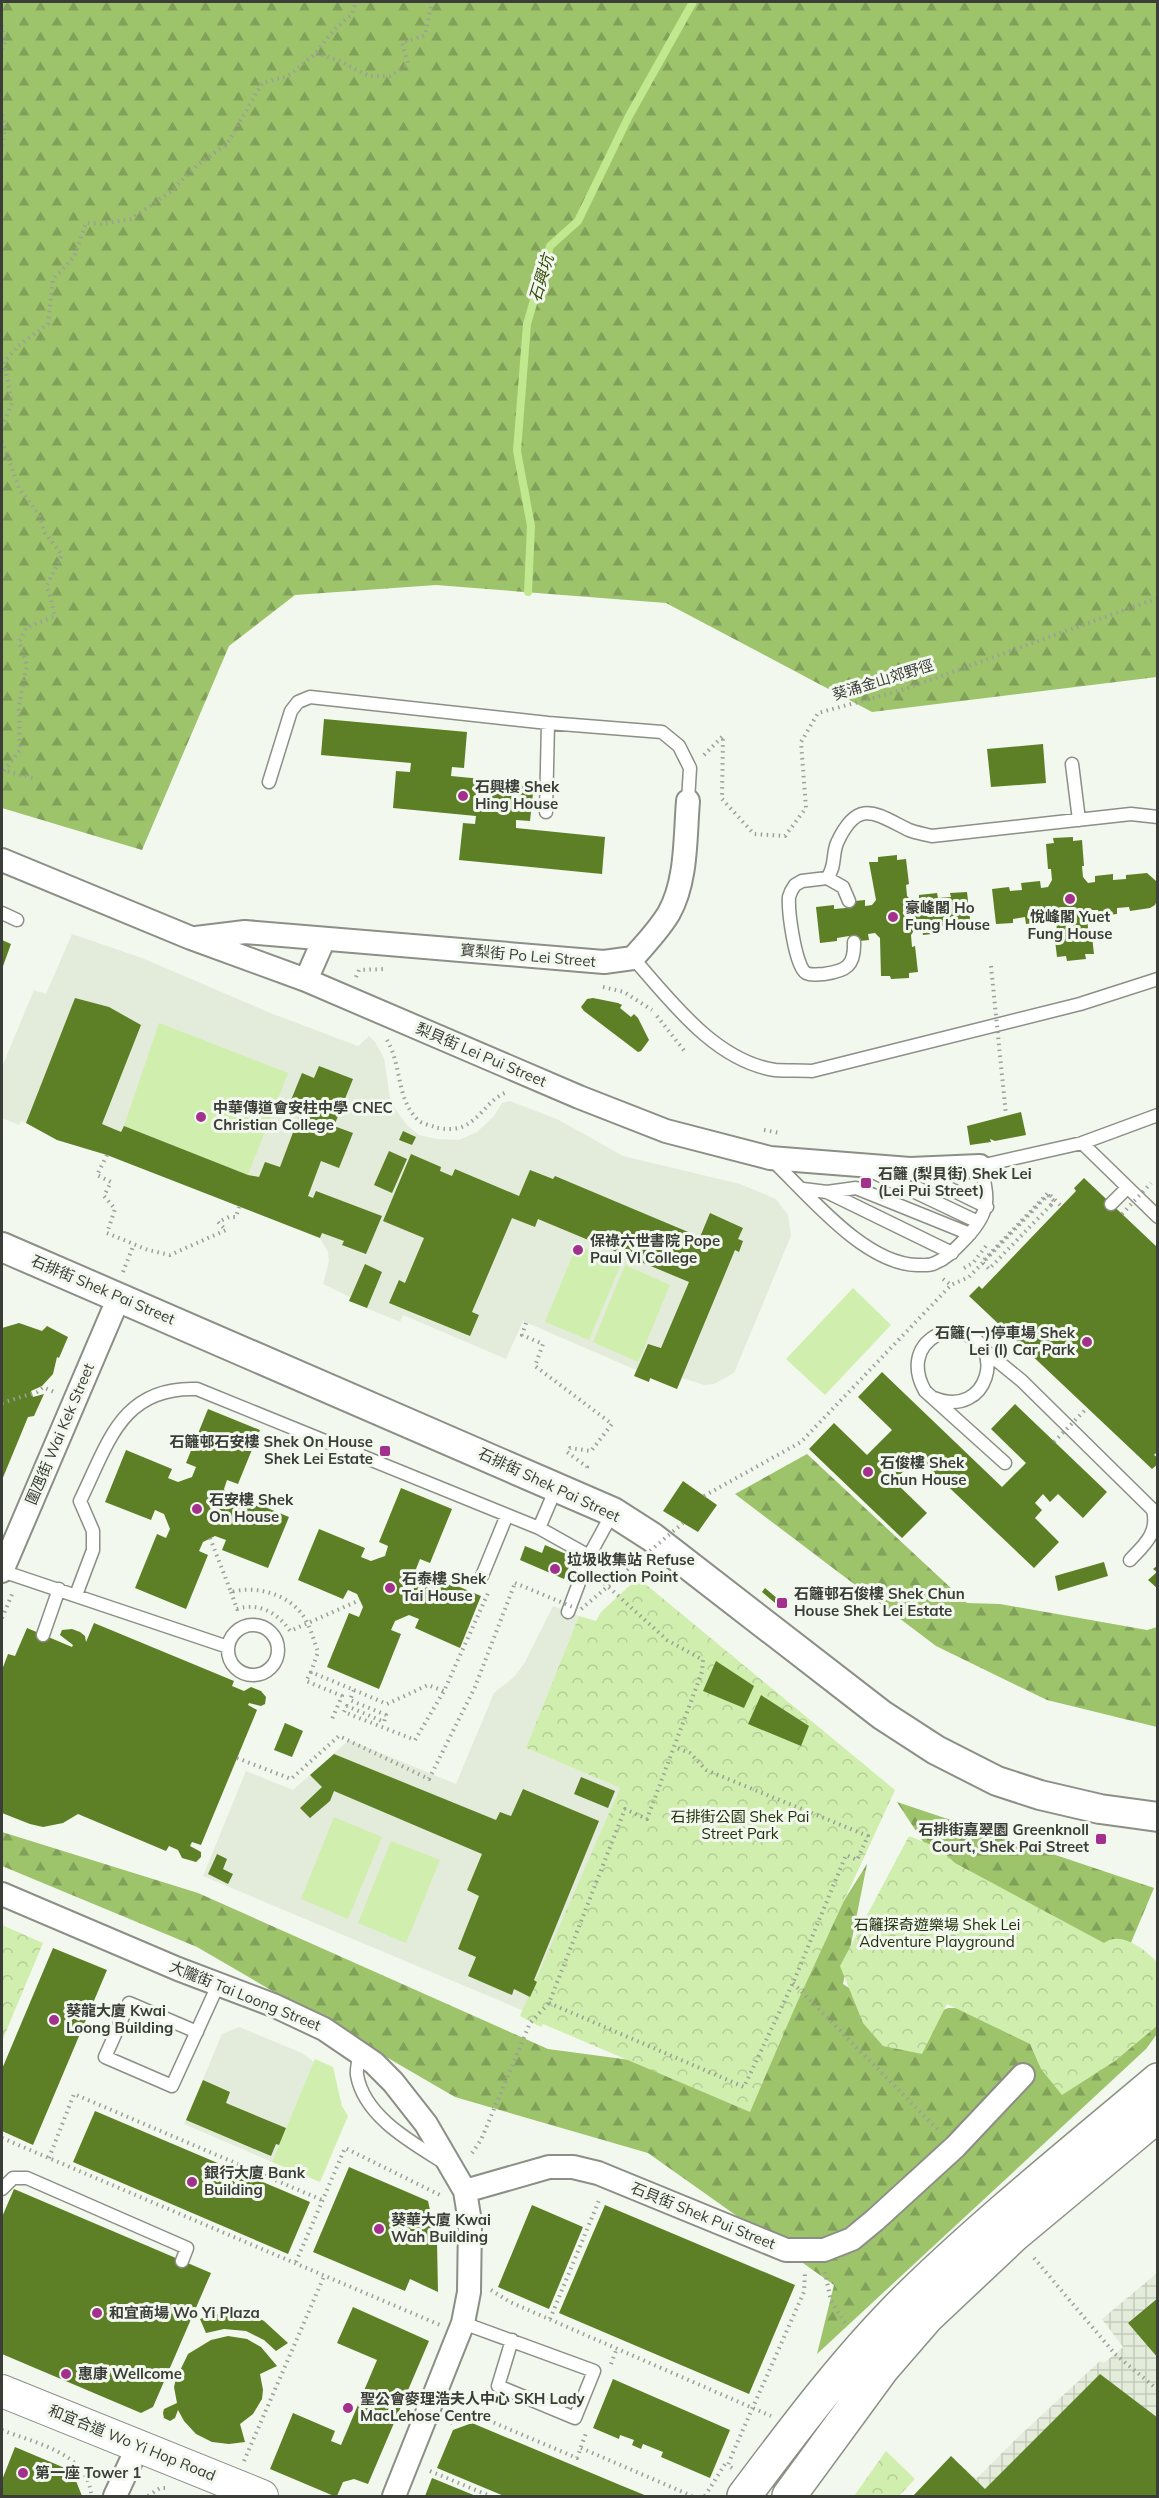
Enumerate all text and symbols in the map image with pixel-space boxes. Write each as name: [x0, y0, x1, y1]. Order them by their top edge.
water label: 石興坑: [524, 250, 558, 304]
street label: 葵涌金山郊野徑: [830, 655, 936, 704]
place label: 石興樓 Shek Hing House: [475, 777, 560, 813]
marker: 石興樓 Shek Hing House: [456, 789, 470, 803]
marker: 悅峰閣 Yuet Fung House: [1063, 892, 1077, 906]
place label: 豪峰閣 Ho Fung House: [905, 898, 990, 934]
place label: 悅峰閣 Yuet Fung House: [1028, 907, 1112, 943]
marker: 豪峰閣 Ho Fung House: [886, 910, 900, 924]
street label: 寶梨街 Po Lei Street: [459, 940, 597, 971]
street label: 梨貝街 Lei Pui Street: [413, 1018, 549, 1091]
place label: 中華傳道會安柱中學 CNEC Christian College: [213, 1098, 393, 1134]
marker: 中華傳道會安柱中學 CNEC Christian College: [194, 1110, 208, 1124]
place label: 石籬 (梨貝街) Shek Lei (Lei Pui Street): [878, 1164, 1032, 1200]
marker: 石籬 (梨貝街) Shek Lei (Lei Pui Street): [859, 1176, 873, 1190]
place label: 保祿六世書院 Pope Paul VI College: [590, 1231, 720, 1267]
marker: 保祿六世書院 Pope Paul VI College: [571, 1243, 585, 1257]
street label: 石排街 Shek Pai Street: [28, 1251, 178, 1328]
place label: 石籬(一)停車場 Shek Lei (I) Car Park: [935, 1323, 1076, 1359]
marker: 石籬(一)停車場 Shek Lei (I) Car Park: [1080, 1335, 1094, 1349]
street label: 圍乪街 Wai Kek Street: [21, 1360, 98, 1507]
place label: 石籬邨石安樓 Shek On House Shek Lei Estate: [169, 1432, 373, 1468]
street label: 石排街 Shek Pai Street: [475, 1443, 623, 1526]
marker: 石籬邨石安樓 Shek On House Shek Lei Estate: [378, 1444, 392, 1458]
place label: 石俊樓 Shek Chun House: [880, 1453, 967, 1489]
marker: 石俊樓 Shek Chun House: [861, 1465, 875, 1479]
place label: 石安樓 Shek On House: [209, 1490, 294, 1526]
marker: 石安樓 Shek On House: [190, 1502, 204, 1516]
place label: 垃圾收集站 Refuse Collection Point: [567, 1550, 695, 1586]
marker: 垃圾收集站 Refuse Collection Point: [548, 1562, 562, 1576]
place label: 石泰樓 Shek Tai House: [402, 1569, 487, 1605]
marker: 石泰樓 Shek Tai House: [383, 1581, 397, 1595]
place label: 石籬邨石俊樓 Shek Chun House Shek Lei Estate: [794, 1584, 965, 1620]
marker: 石籬邨石俊樓 Shek Chun House Shek Lei Estate: [775, 1596, 789, 1610]
park label: 石排街公園 Shek Pai Street Park: [671, 1807, 809, 1843]
place label: 石排街嘉翠園 Greenknoll Court, Shek Pai Street: [918, 1820, 1089, 1856]
marker: 石排街嘉翠園 Greenknoll Court, Shek Pai Street: [1094, 1832, 1108, 1846]
park label: 石籬探奇遊樂場 Shek Lei Adventure Playground: [854, 1915, 1020, 1951]
street label: 大隴街 Tai Loong Street: [167, 1956, 324, 2035]
place label: 葵龍大廈 Kwai Loong Building: [66, 2001, 173, 2037]
marker: 葵龍大廈 Kwai Loong Building: [47, 2013, 61, 2027]
place label: 銀行大廈 Bank Building: [204, 2163, 306, 2199]
marker: 銀行大廈 Bank Building: [185, 2175, 199, 2189]
street label: 石貝街 Shek Pui Street: [628, 2178, 778, 2253]
place label: 葵華大廈 Kwai Wah Building: [391, 2210, 491, 2246]
marker: 葵華大廈 Kwai Wah Building: [372, 2222, 386, 2236]
place label: 和宜商場 Wo Yi Plaza: [109, 2303, 260, 2322]
marker: 和宜商場 Wo Yi Plaza: [90, 2306, 104, 2320]
place label: 惠康 Wellcome: [78, 2364, 182, 2383]
marker: 惠康 Wellcome: [59, 2367, 73, 2381]
place label: 聖公會麥理浩夫人中心 SKH Lady MacLehose Centre: [360, 2389, 585, 2425]
street label: 和宜合道 Wo Yi Hop Road: [46, 2400, 219, 2485]
marker: 聖公會麥理浩夫人中心 SKH Lady MacLehose Centre: [341, 2401, 355, 2415]
place label: 第一座 Tower 1: [35, 2463, 141, 2482]
marker: 第一座 Tower 1: [16, 2466, 30, 2480]

